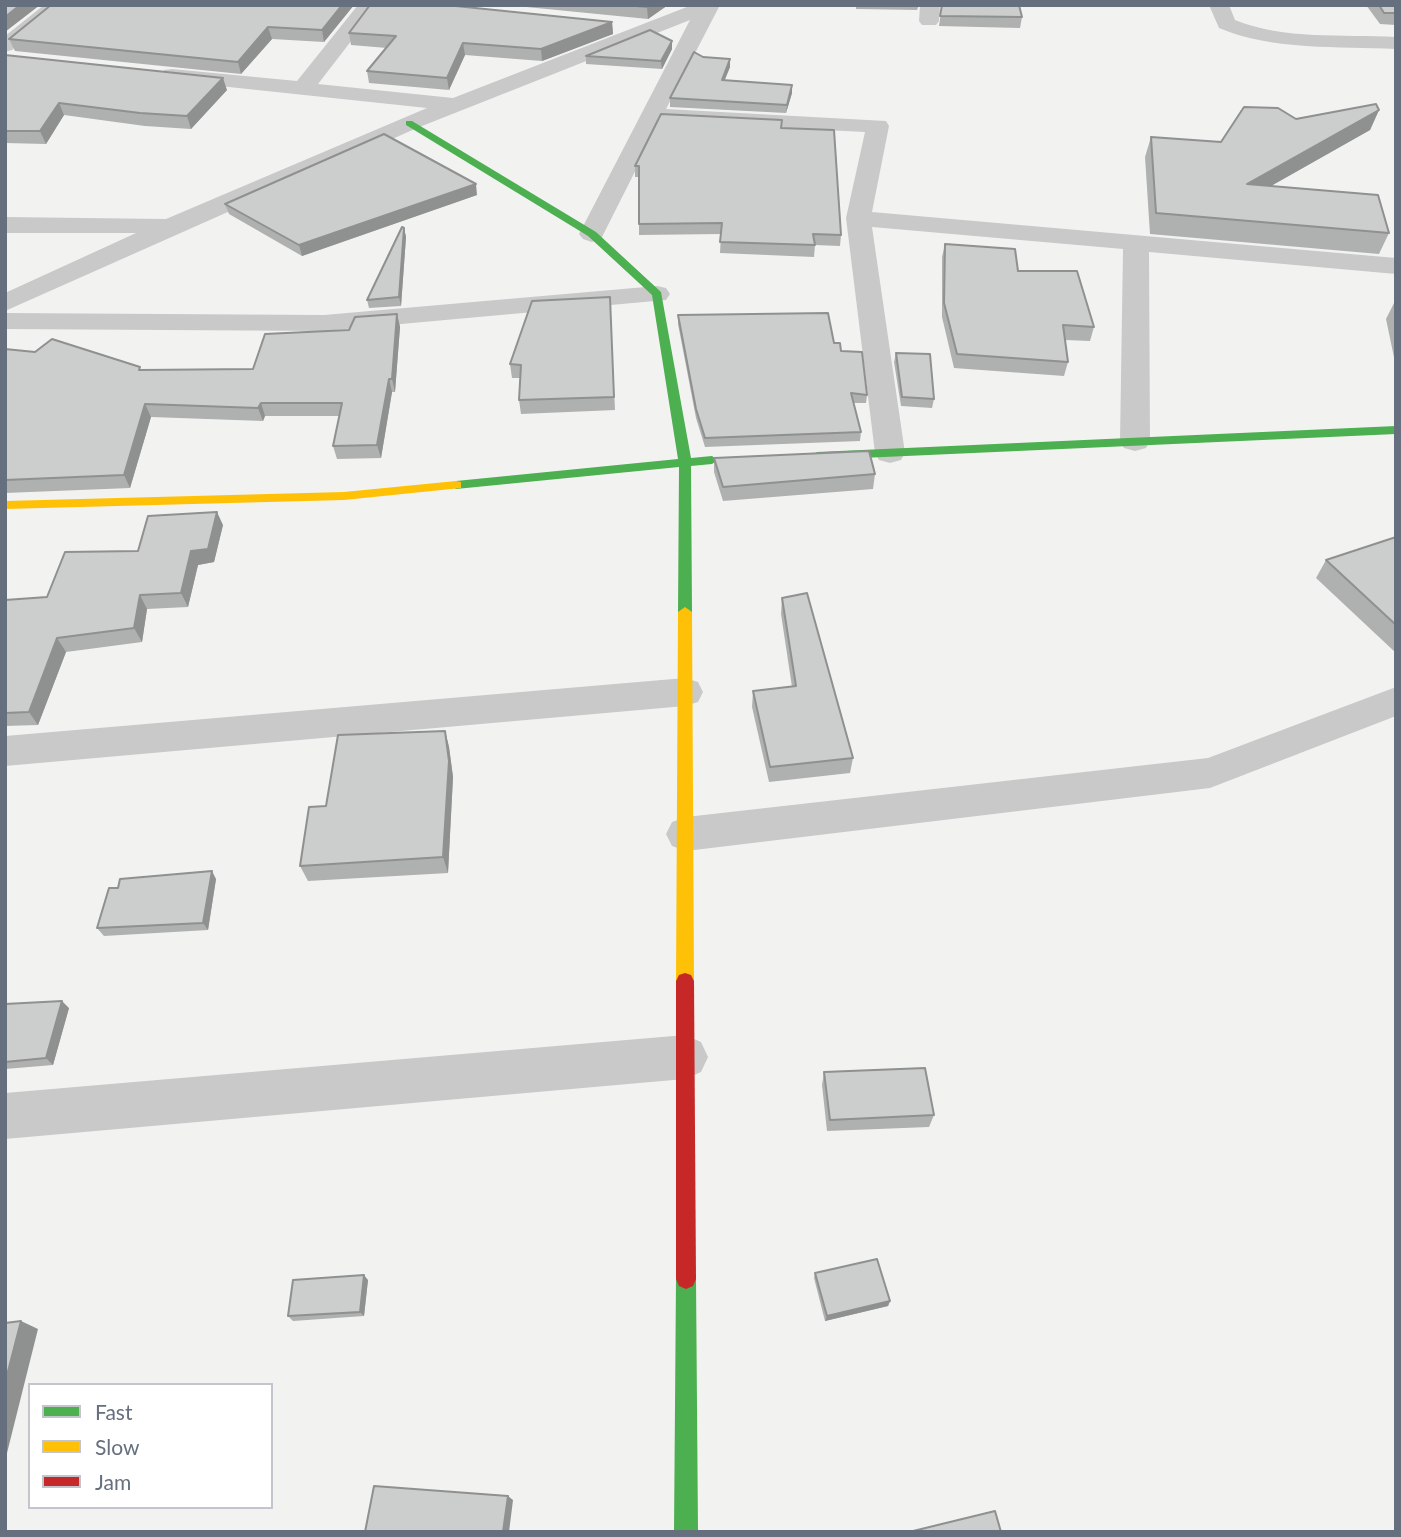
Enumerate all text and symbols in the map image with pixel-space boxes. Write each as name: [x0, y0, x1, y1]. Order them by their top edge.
legend: [28, 1383, 273, 1509]
text: Fast: [95, 1399, 132, 1424]
text: Slow: [95, 1434, 139, 1459]
text: Jam: [95, 1469, 131, 1494]

